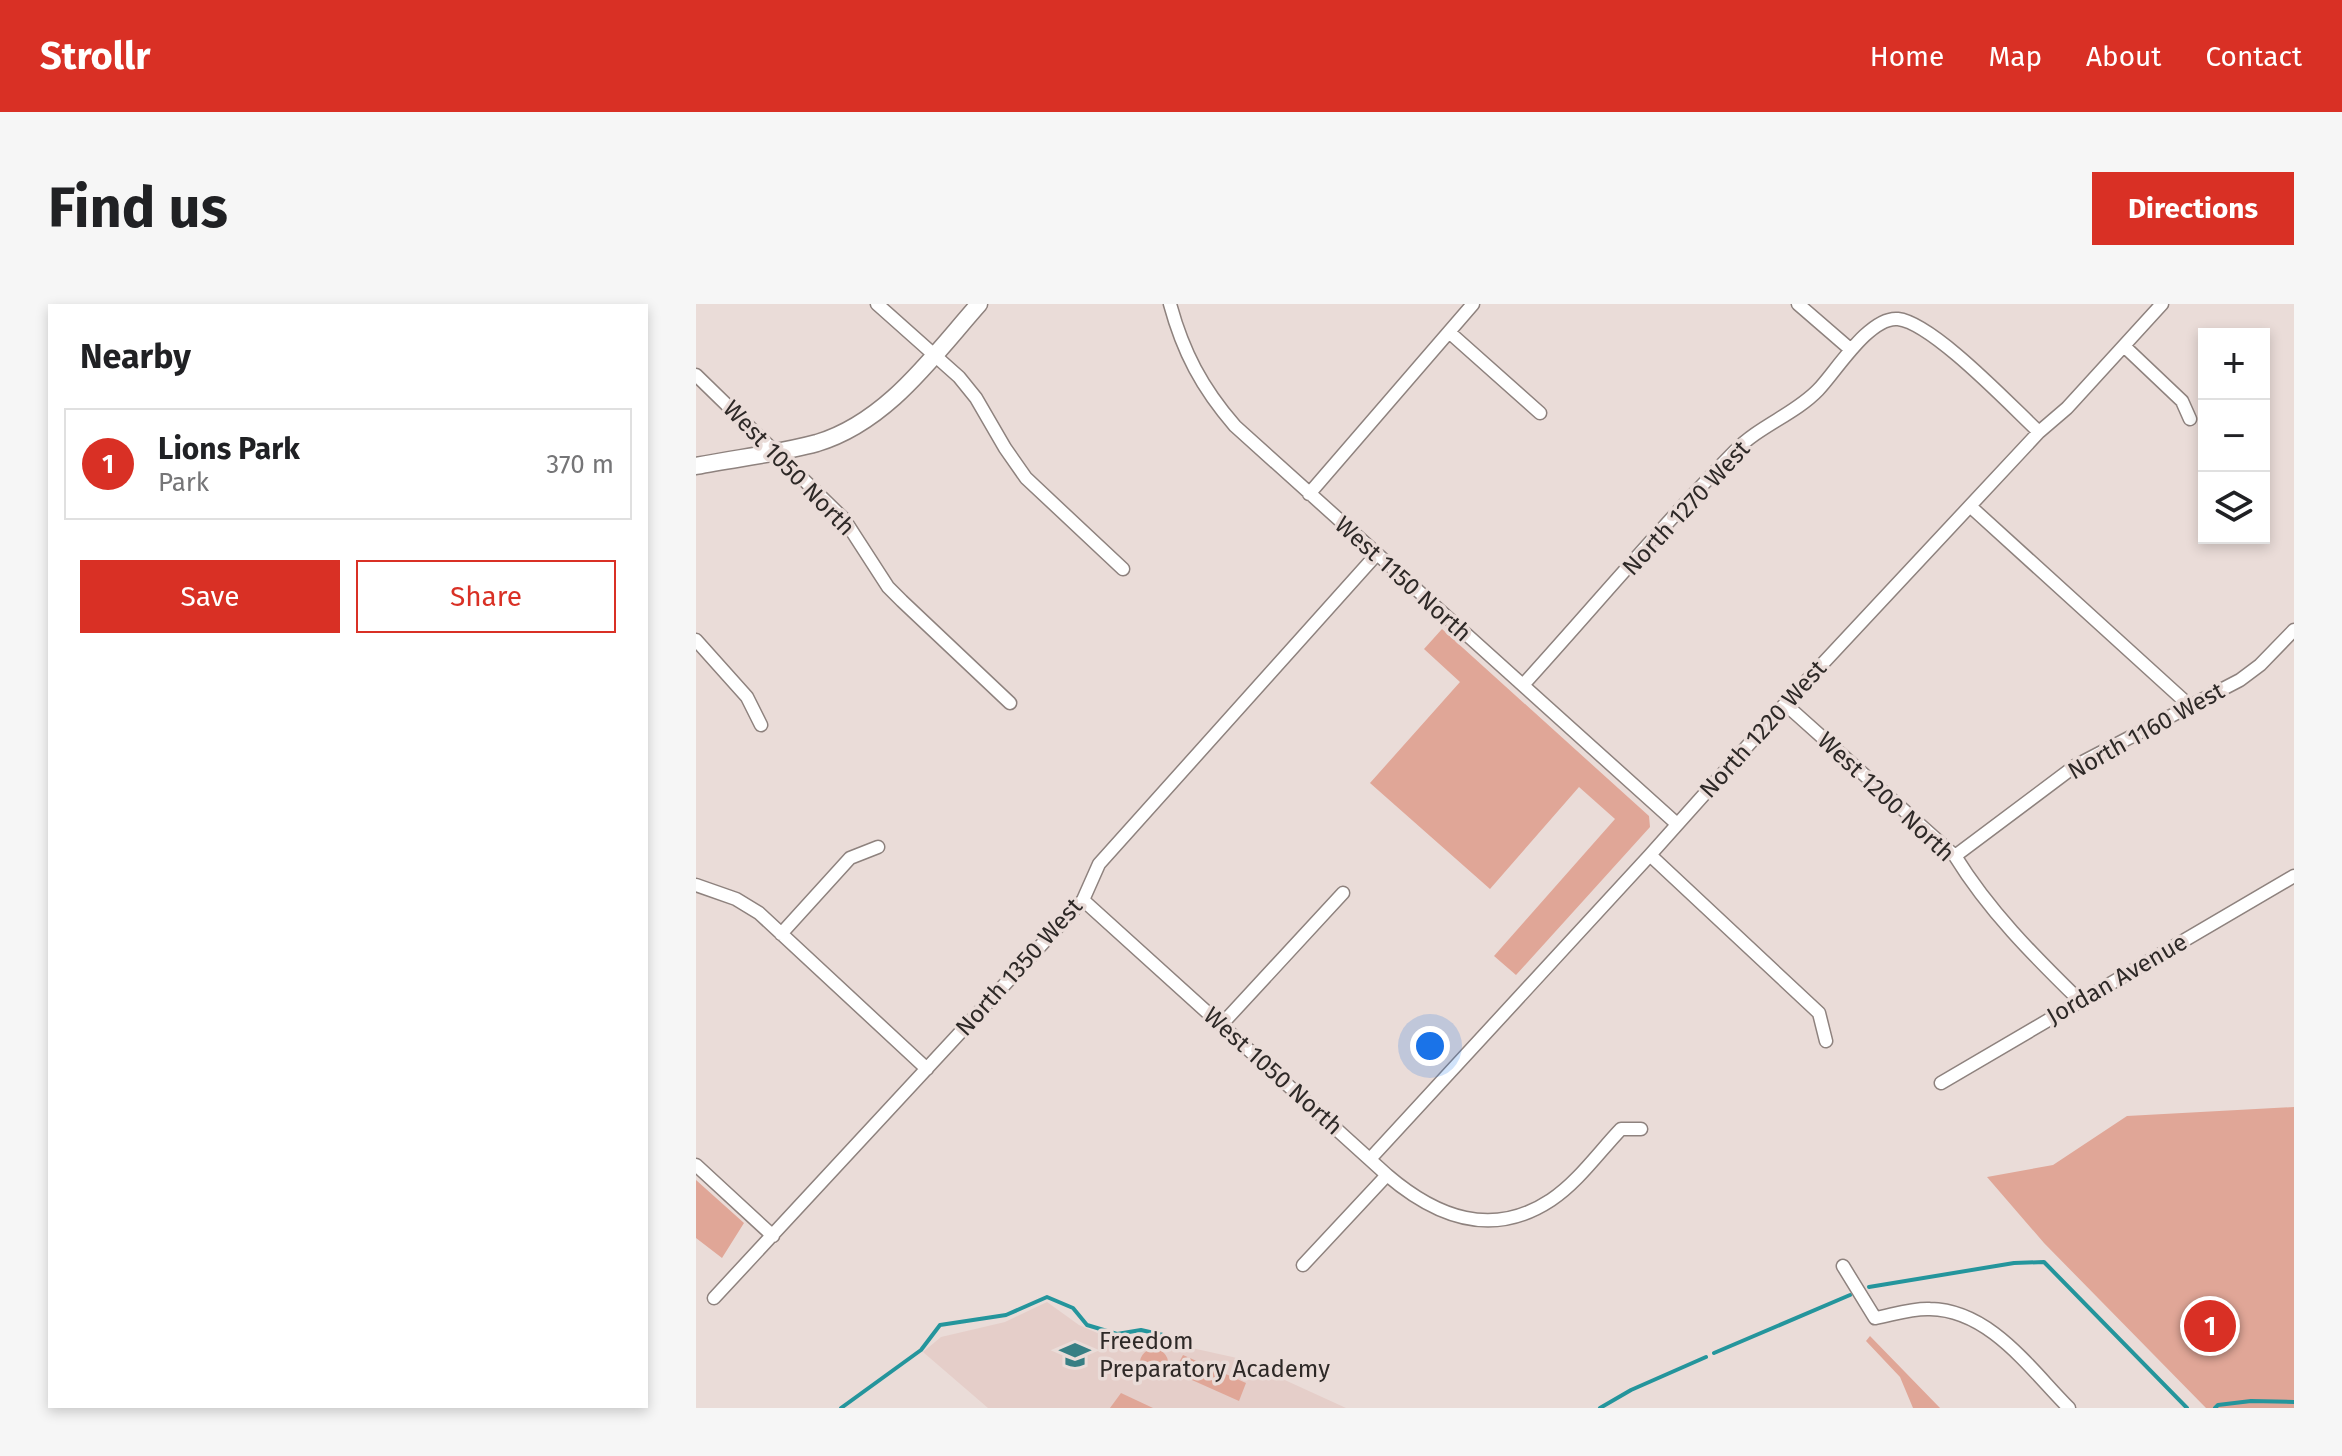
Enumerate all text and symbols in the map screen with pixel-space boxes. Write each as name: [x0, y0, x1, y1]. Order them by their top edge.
text: Strollr: [40, 33, 151, 79]
text: Home: [1870, 40, 1944, 73]
text: Map: [1988, 40, 2042, 73]
text: About: [2086, 40, 2161, 73]
text: Contact: [2205, 40, 2302, 73]
button: Directions: [2092, 172, 2294, 245]
text: Find us: [48, 175, 228, 242]
map controls: [2198, 328, 2270, 544]
button: +: [2198, 328, 2270, 400]
text: Nearby: [80, 336, 191, 377]
street label: West 1050 North: [718, 395, 860, 541]
button: −: [2198, 400, 2270, 472]
text: Lions Park: [158, 431, 300, 467]
street label: North 1270 West: [1617, 435, 1756, 581]
text: 1: [102, 449, 114, 480]
text: 370 m: [546, 449, 614, 480]
text: Park: [158, 467, 209, 498]
button: layers: [2198, 472, 2270, 544]
street label: West 1150 North: [1329, 511, 1477, 647]
button: Save: [80, 560, 340, 633]
button: Share: [356, 560, 616, 633]
street label: North 1220 West: [1694, 654, 1832, 803]
street label: North 1160 West: [2063, 676, 2229, 785]
street label: West 1200 North: [1812, 727, 1960, 867]
street label: North 1350 West: [950, 892, 1088, 1042]
street label: Jordan Avenue: [2042, 928, 2192, 1030]
street label: West 1050 North: [1198, 1001, 1348, 1141]
your location: [1410, 1026, 1450, 1066]
pin: 1: [2184, 1296, 2236, 1356]
place label: Freedom Preparatory Academy: [1099, 1327, 1330, 1383]
school or university icon: Freedom Preparatory Academy: [1058, 1338, 1092, 1372]

